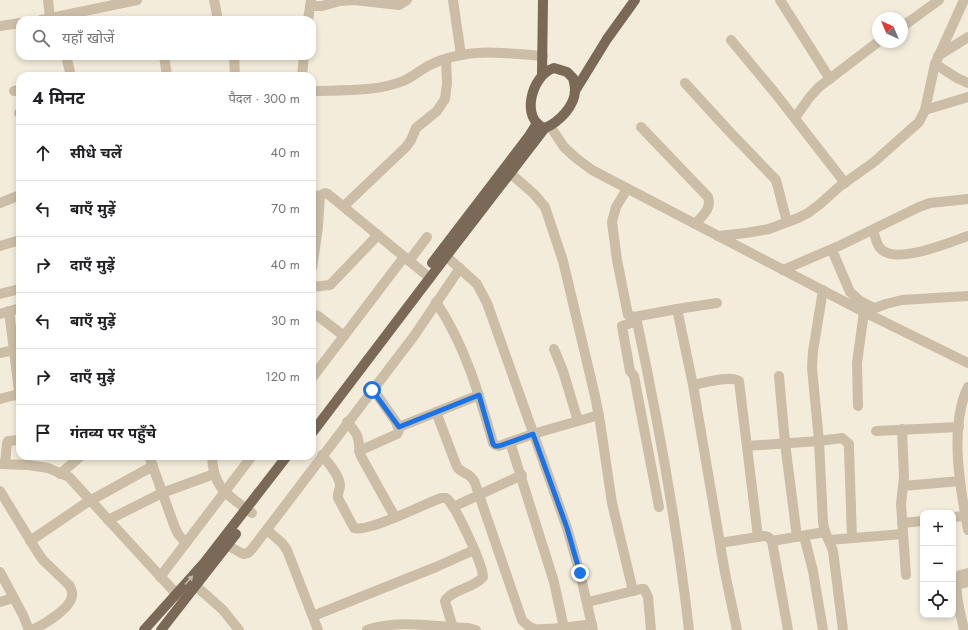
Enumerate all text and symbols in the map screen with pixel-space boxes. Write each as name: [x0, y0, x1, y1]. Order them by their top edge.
north arrow: [872, 12, 908, 48]
search box: [16, 16, 316, 60]
icon: search: [30, 27, 52, 49]
text: यहाँ खोजें: [62, 27, 114, 49]
text: 4 मिनट: [32, 86, 85, 110]
text: पैदल · 300 m: [228, 89, 300, 108]
icon: ahead: [32, 142, 54, 164]
text: सीधे चलें: [70, 142, 122, 164]
text: 40 m: [271, 143, 300, 162]
icon: left: [32, 198, 54, 220]
text: बाएँ मुड़ें: [70, 198, 116, 220]
text: 70 m: [271, 199, 300, 218]
icon: right: [32, 254, 54, 276]
text: दाएँ मुड़ें: [70, 254, 115, 276]
text: 40 m: [271, 255, 300, 274]
icon: left: [32, 310, 54, 332]
text: बाएँ मुड़ें: [70, 310, 116, 332]
text: 30 m: [271, 311, 300, 330]
icon: right: [32, 366, 54, 388]
text: दाएँ मुड़ें: [70, 366, 115, 388]
text: 120 m: [265, 367, 300, 386]
route start: [363, 381, 381, 399]
icon: arrive: [32, 422, 54, 444]
text: गंतव्य पर पहुँचे: [70, 422, 156, 444]
map controls: [920, 510, 956, 618]
button: +: [920, 510, 956, 546]
button: −: [920, 546, 956, 582]
route end: [571, 564, 589, 582]
one-way arrow: [184, 575, 194, 585]
button: locate: [920, 582, 956, 618]

